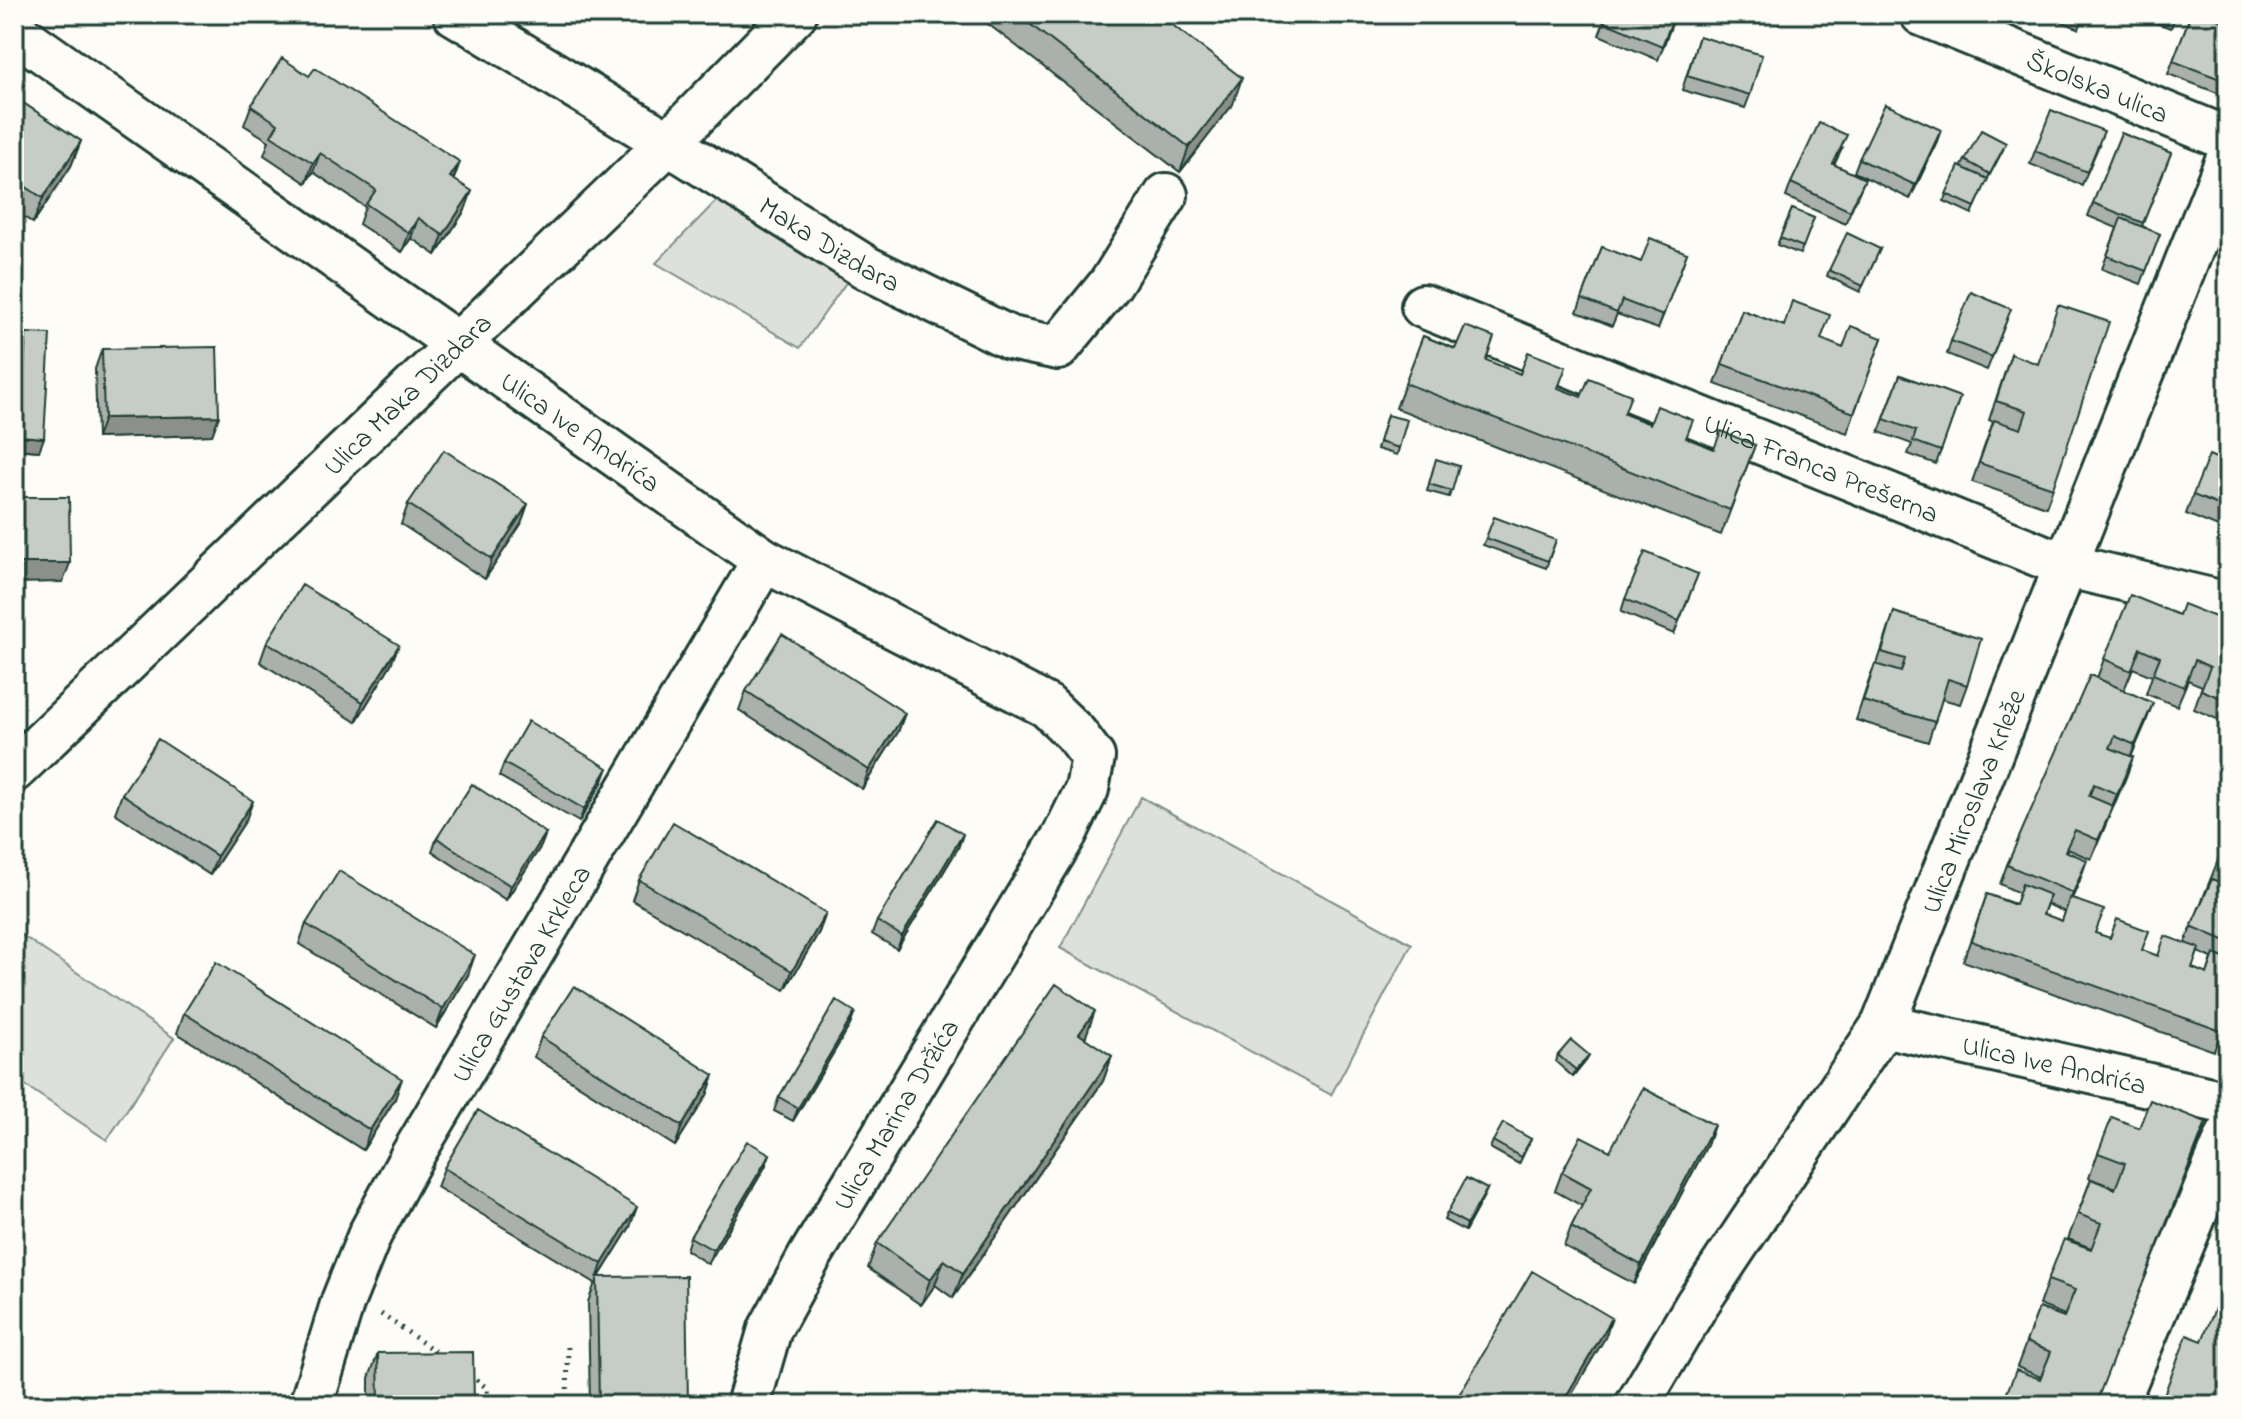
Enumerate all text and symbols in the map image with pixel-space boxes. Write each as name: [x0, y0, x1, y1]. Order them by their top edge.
street label: Školska ulica: [2019, 42, 2174, 137]
street label: Maka Dizdara: [750, 188, 906, 305]
street label: Ulica Maka Dizdara: [315, 305, 503, 487]
street label: Ulica Ive Andrića: [490, 363, 668, 505]
street label: Ulica Franca Prešerna: [1697, 404, 1944, 536]
street label: Ulica Miroslava Krleže: [1912, 684, 2039, 920]
street label: Ulica Gustava Krkleca: [443, 858, 603, 1092]
street label: Ulica Marina Držića: [824, 1012, 972, 1219]
street label: Ulica Ive Andrića: [1958, 1027, 2150, 1108]

